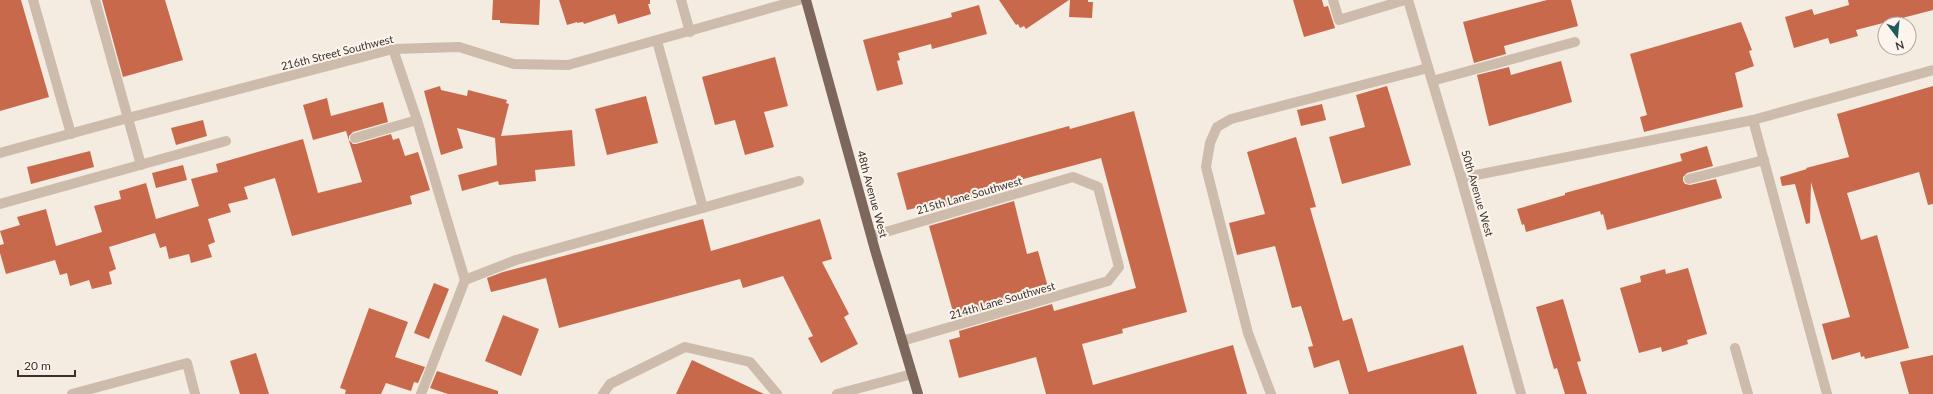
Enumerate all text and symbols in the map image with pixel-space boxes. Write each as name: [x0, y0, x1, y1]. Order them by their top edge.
north arrow: [1877, 16, 1917, 56]
street label: 216th Street Southwest: [280, 32, 395, 72]
text: N: [1894, 39, 1906, 54]
street label: 50th Avenue West: [1459, 148, 1497, 238]
street label: 48th Avenue West: [855, 149, 891, 239]
street label: 215th Lane Southwest: [915, 174, 1023, 216]
street label: 214th Lane Southwest: [948, 279, 1056, 321]
scale bar: [18, 352, 75, 378]
text: 20 m: [24, 358, 51, 373]

